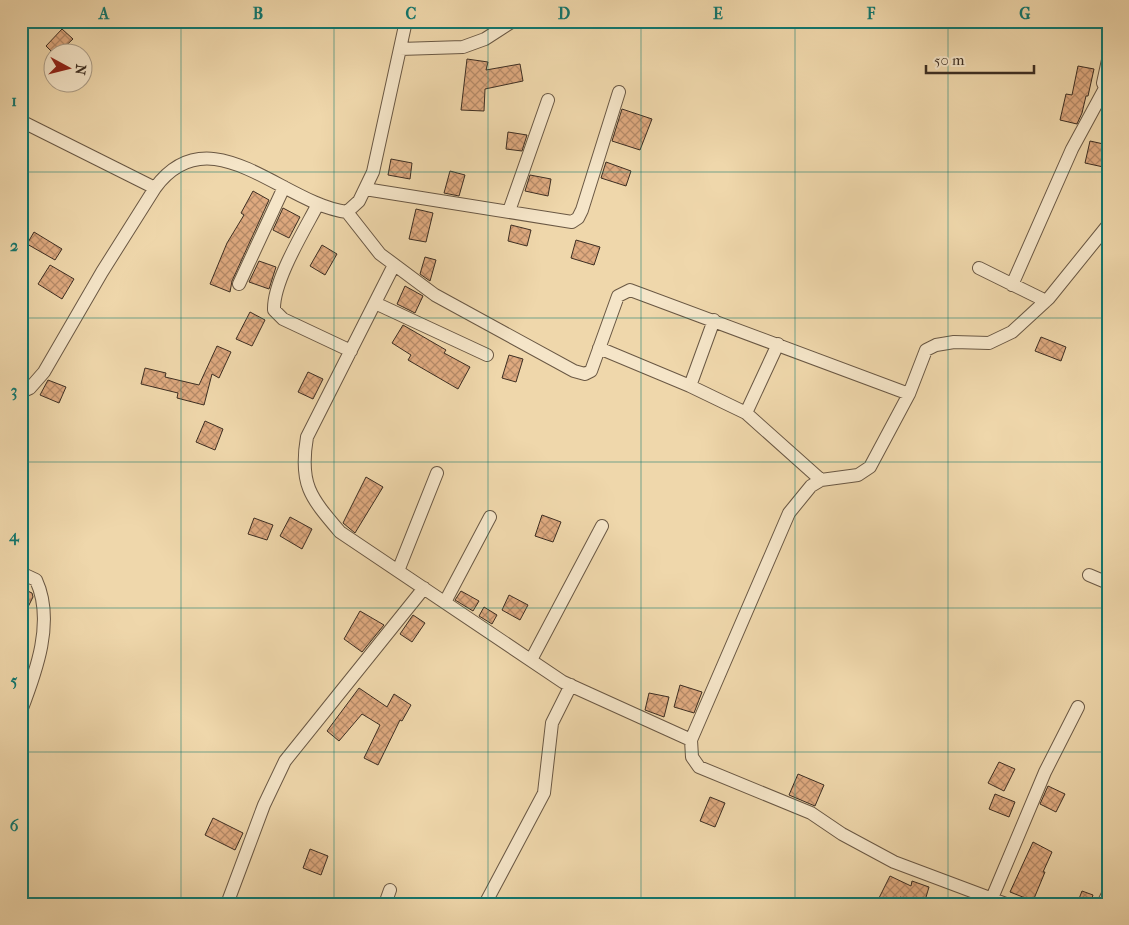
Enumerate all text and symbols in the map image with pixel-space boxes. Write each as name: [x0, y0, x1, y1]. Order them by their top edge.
text: A: [98, 4, 110, 23]
text: B: [253, 4, 263, 23]
text: C: [406, 4, 417, 23]
text: D: [558, 4, 570, 23]
text: E: [713, 4, 723, 23]
text: F: [866, 4, 876, 23]
text: G: [1019, 4, 1031, 23]
north arrow: [42, 42, 92, 92]
scale bar: [926, 42, 1034, 74]
text: 50 m: [934, 51, 965, 69]
text: N: [71, 63, 89, 76]
text: 1: [11, 91, 17, 110]
text: 2: [10, 236, 18, 255]
text: 3: [11, 381, 17, 401]
text: 4: [8, 526, 20, 546]
text: 5: [11, 671, 18, 690]
text: 6: [10, 816, 19, 835]

